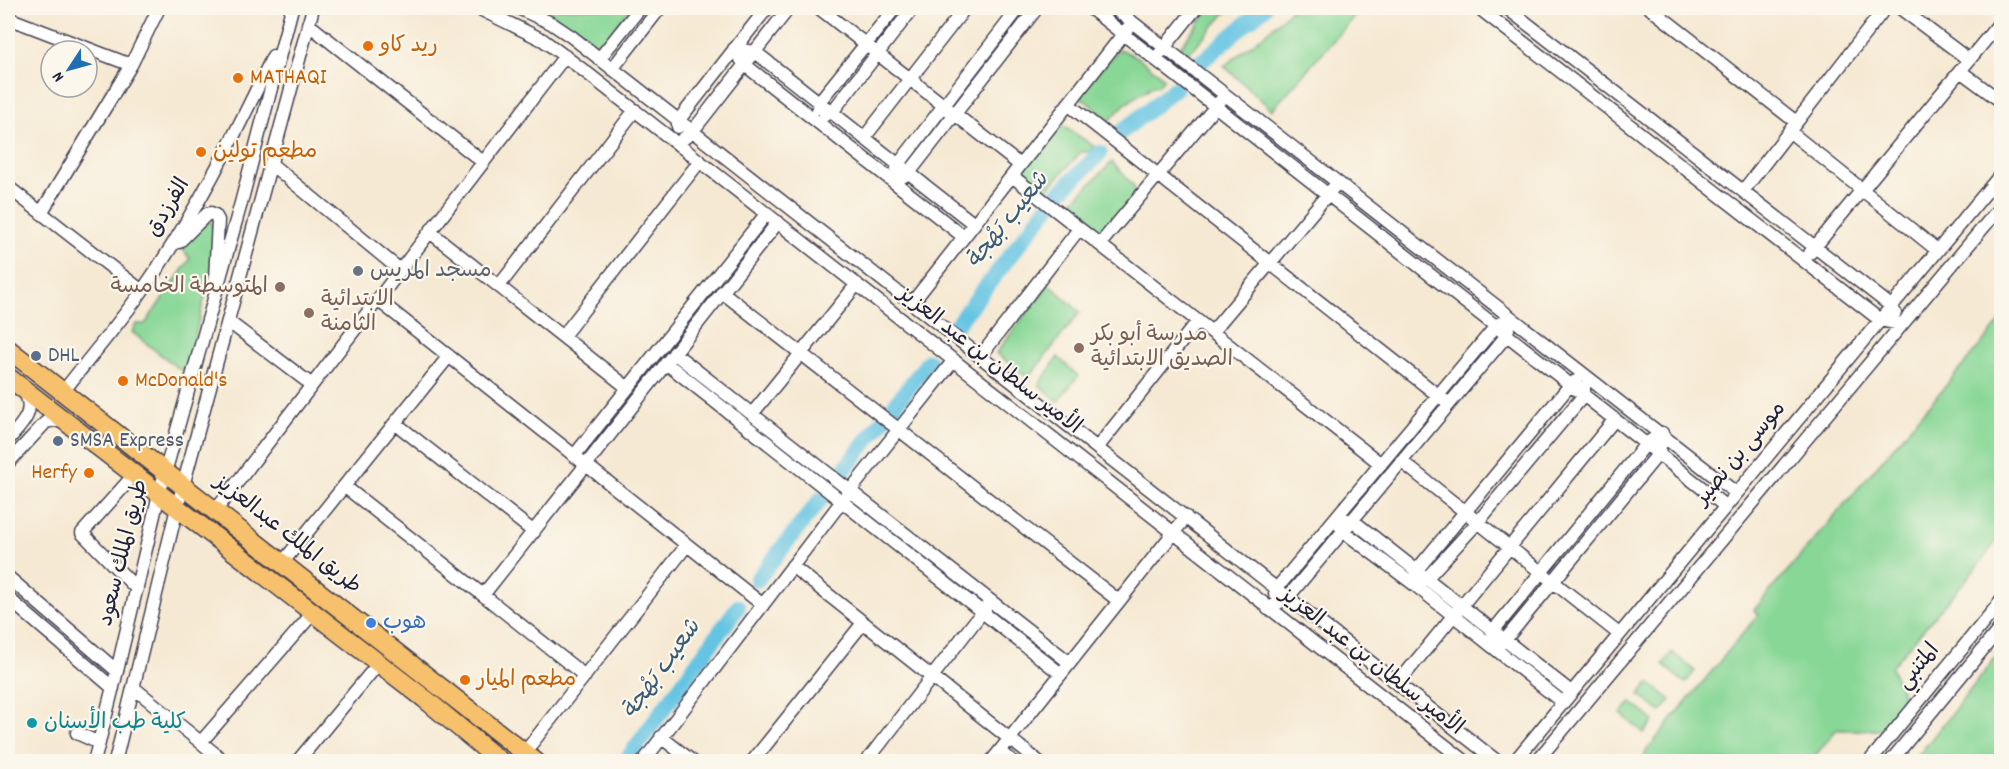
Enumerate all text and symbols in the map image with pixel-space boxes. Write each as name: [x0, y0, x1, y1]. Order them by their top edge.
place label: ريد كاو: [378, 31, 438, 62]
north arrow: [39, 39, 99, 99]
marker: ريد كاو: [361, 39, 375, 53]
place label: MATHAQI: [250, 63, 327, 94]
text: N: [47, 66, 71, 86]
marker: MATHAQI: [231, 71, 245, 85]
place label: مطعم تولين: [213, 137, 317, 168]
marker: مطعم تولين: [194, 145, 208, 159]
water label: شعيب بَهْجة: [958, 165, 1058, 277]
street label: الفرزدق: [139, 172, 199, 244]
place label: مسجد المريس: [370, 256, 492, 287]
marker: مسجد المريس: [351, 264, 365, 278]
place label: المتوسطة الخامسة: [110, 272, 268, 303]
street label: الأمير سلطان بن عبد العزيز: [889, 276, 1089, 443]
marker: المتوسطة الخامسة: [273, 280, 287, 294]
place label: الابتدائية الثامنة: [321, 285, 394, 341]
marker: الابتدائية الثامنة: [302, 306, 316, 320]
place label: مدرسة أبو بكر الصديق الابتدائية: [1089, 319, 1233, 376]
place label: DHL: [48, 341, 80, 372]
marker: مدرسة أبو بكر الصديق الابتدائية: [1072, 341, 1086, 355]
marker: DHL: [29, 349, 43, 363]
place label: McDonald's: [135, 366, 228, 397]
marker: McDonald's: [116, 374, 130, 388]
street label: موسى بن نصير: [1687, 395, 1794, 515]
place label: SMSA Express: [70, 426, 184, 457]
marker: SMSA Express: [51, 434, 65, 448]
place label: Herfy: [31, 458, 78, 489]
marker: Herfy: [82, 466, 96, 480]
street label: طريق الملك عبدالعزيز: [205, 466, 367, 602]
street label: طريق الملك سعود: [91, 476, 157, 630]
street label: الأمير سلطان بن عبد العزيز: [1271, 577, 1471, 744]
place label: هوب: [383, 608, 426, 639]
water label: شعيب بَهْجة: [614, 613, 710, 727]
marker: هوب: [364, 616, 378, 630]
street label: المتنبي: [1890, 637, 1949, 698]
place label: مطعم الميار: [475, 665, 576, 696]
marker: مطعم الميار: [458, 673, 472, 687]
place label: كلية طب الأسنان: [44, 705, 186, 739]
marker: كلية طب الأسنان: [25, 716, 39, 730]

